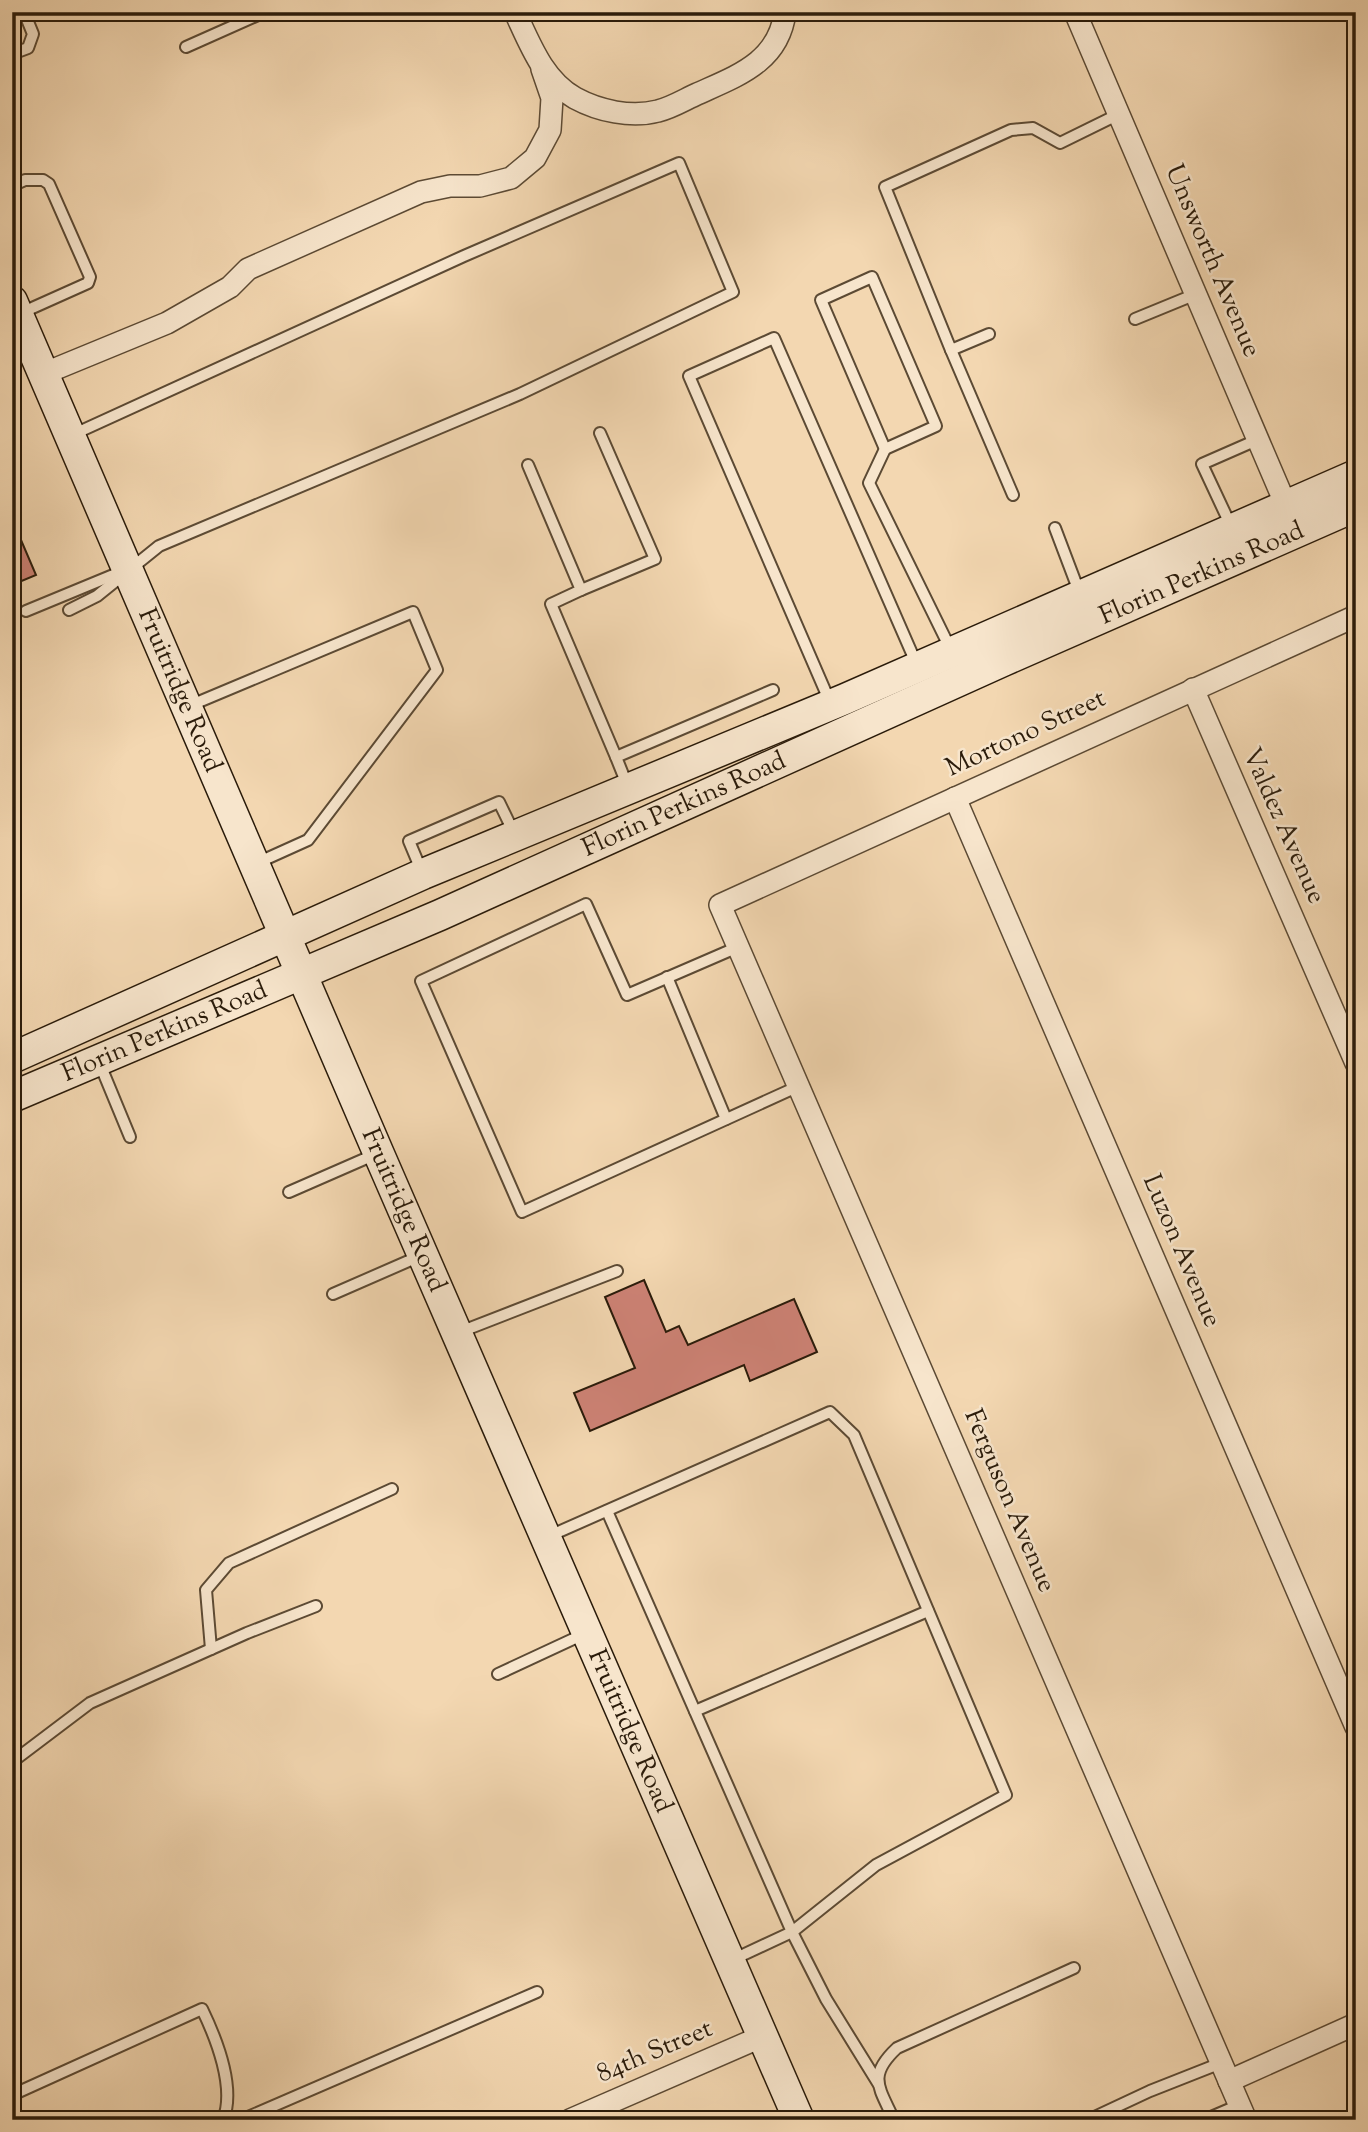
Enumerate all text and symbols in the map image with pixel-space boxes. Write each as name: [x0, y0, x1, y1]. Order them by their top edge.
street label: Unsworth Avenue: [1155, 159, 1269, 363]
street label: Florin Perkins Road: [1094, 512, 1310, 635]
street label: Fruitridge Road: [128, 603, 231, 779]
street label: Mortono Street: [940, 681, 1112, 787]
street label: Valdez Avenue: [1232, 742, 1334, 910]
street label: Florin Perkins Road: [576, 743, 792, 867]
street label: Florin Perkins Road: [56, 972, 274, 1092]
street label: Fruitridge Road: [352, 1123, 455, 1298]
street label: Luzon Avenue: [1132, 1169, 1230, 1333]
street label: Ferguson Avenue: [954, 1404, 1064, 1598]
street label: Fruitridge Road: [578, 1644, 682, 1819]
street label: 84th Street: [591, 2011, 719, 2093]

